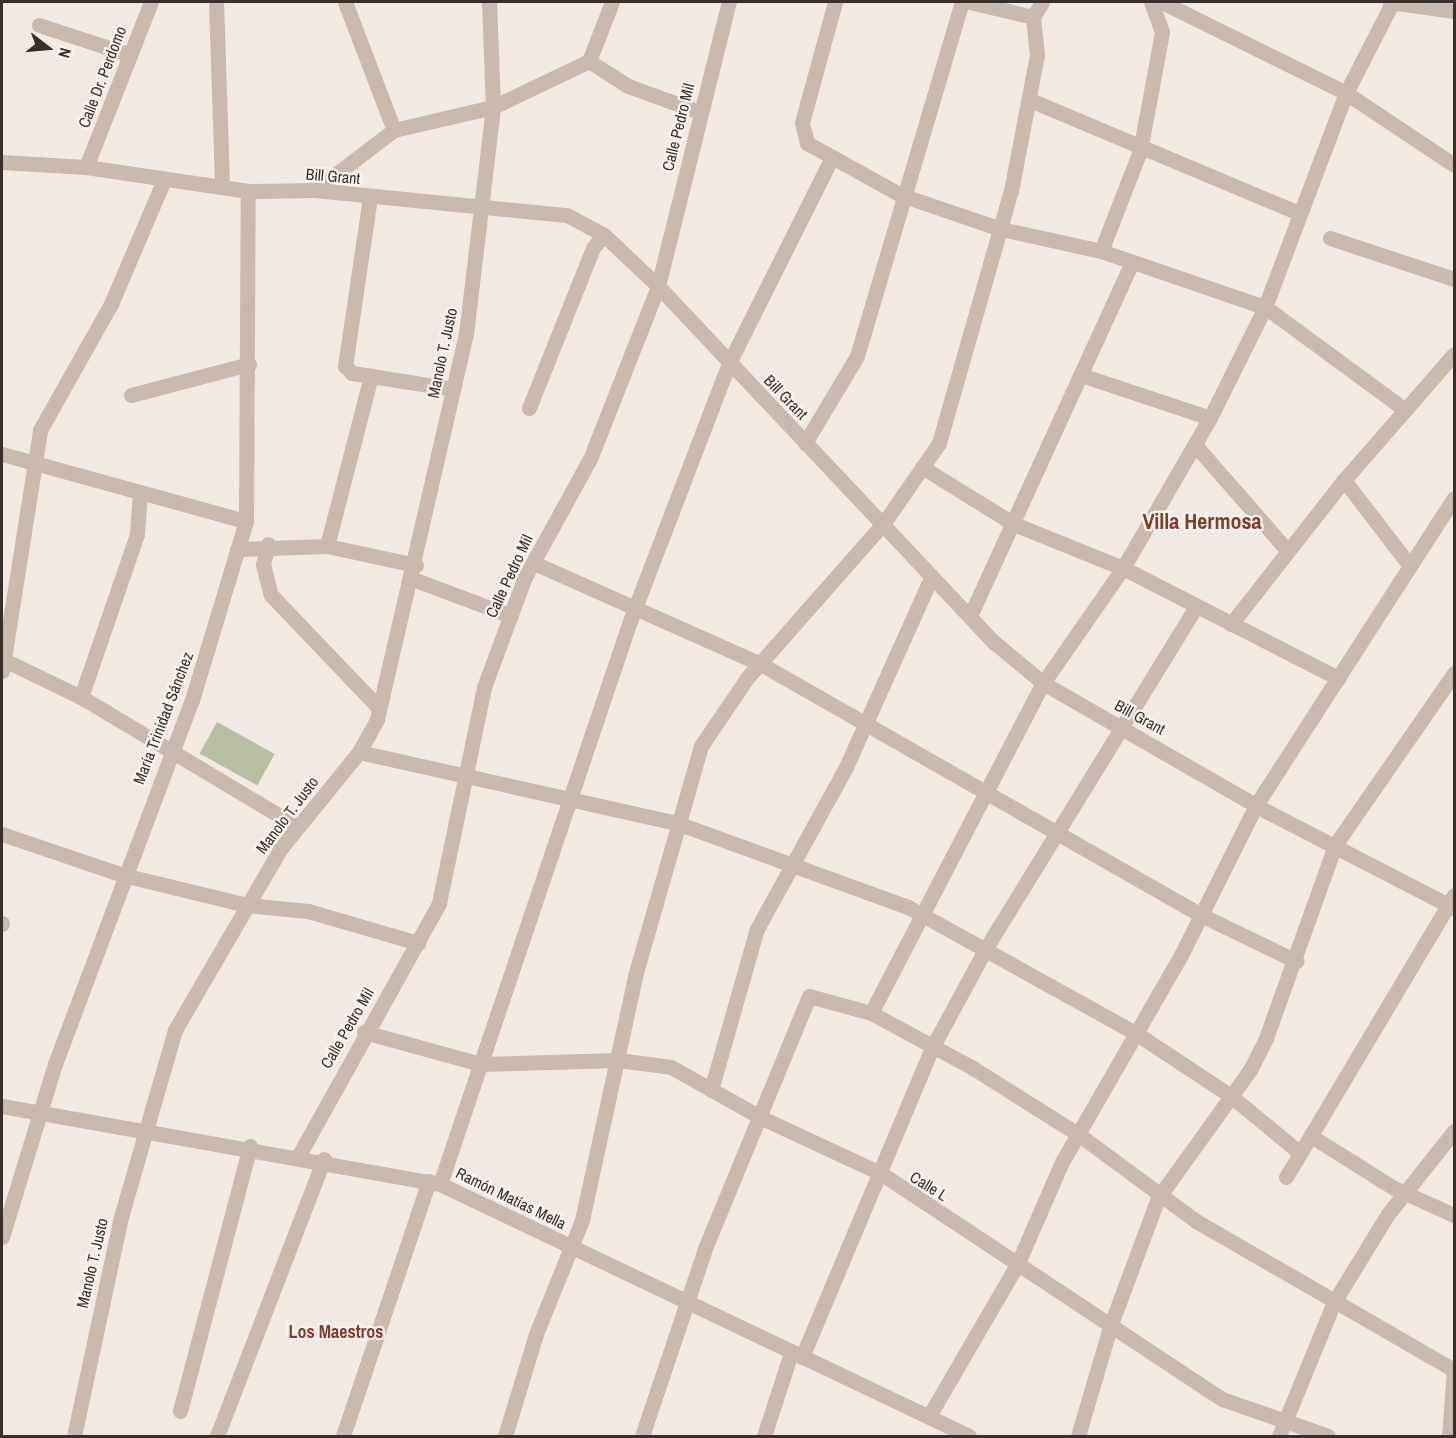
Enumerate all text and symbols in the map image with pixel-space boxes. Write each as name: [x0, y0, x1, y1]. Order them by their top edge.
north arrow: [18, 18, 78, 78]
street label: Calle Dr. Perdomo: [74, 24, 130, 130]
text: N: [53, 45, 77, 61]
street label: Calle Pedro Mil: [658, 81, 698, 173]
street label: Bill Grant: [305, 164, 361, 188]
street label: Manolo T. Justo: [423, 306, 461, 400]
street label: Bill Grant: [760, 371, 812, 423]
district label: Villa Hermosa: [1142, 509, 1262, 535]
street label: Calle Pedro Mil: [481, 531, 537, 621]
street label: María Trinidad Sánchez: [129, 649, 197, 787]
street label: Bill Grant: [1111, 695, 1169, 739]
street label: Manolo T. Justo: [252, 773, 322, 857]
street label: Calle Pedro Mil: [316, 984, 378, 1072]
street label: Ramón Matías Mella: [453, 1163, 569, 1233]
street label: Calle L: [907, 1167, 951, 1205]
street label: Manolo T. Justo: [72, 1216, 112, 1310]
district label: Los Maestros: [288, 1321, 384, 1343]

